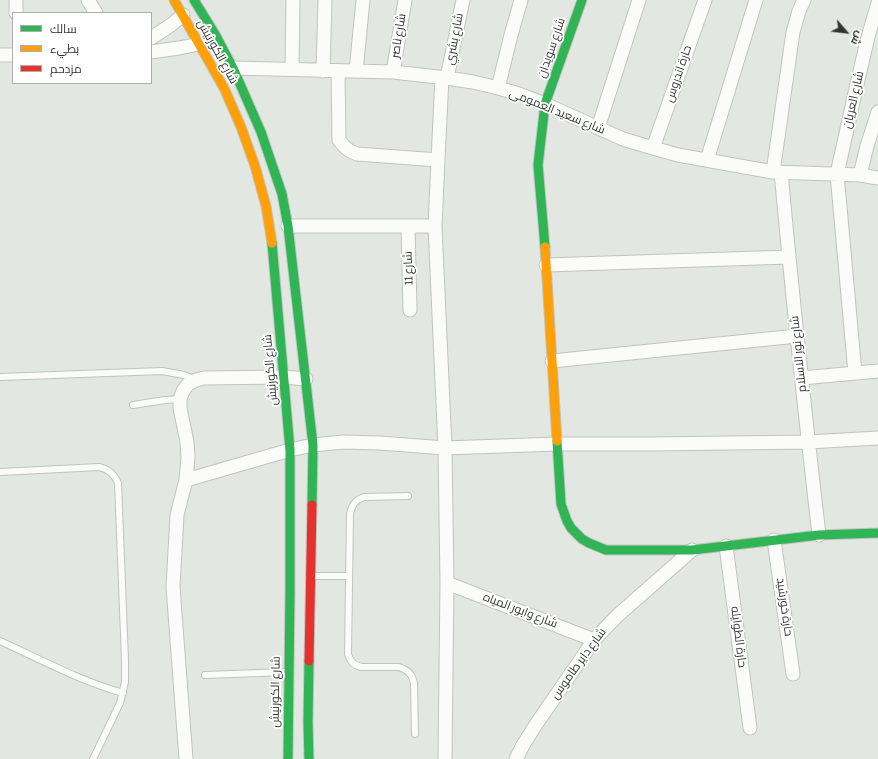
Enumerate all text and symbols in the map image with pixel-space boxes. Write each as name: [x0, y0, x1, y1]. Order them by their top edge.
legend: [12, 12, 152, 84]
street label: شارع بشري: [443, 12, 467, 66]
north arrow: [826, 12, 866, 52]
street label: شارع ناصر: [388, 13, 410, 59]
street label: شارع سويدان: [535, 16, 569, 80]
street label: شارع الكورنيش: [193, 17, 241, 87]
text: سالك: [50, 22, 77, 37]
text: ش: [848, 29, 866, 47]
text: بطيء: [50, 42, 79, 57]
street label: حارة اندروس: [663, 44, 695, 104]
text: مزدحم: [50, 62, 82, 77]
street label: شارع العريان: [840, 70, 868, 130]
street label: شارع سعيد العمومى: [507, 86, 607, 138]
street label: شارع 11: [401, 251, 417, 285]
street label: شارع نور الاسلام: [788, 315, 810, 393]
street label: شارع الكورنيش: [261, 334, 281, 406]
street label: حارة خورشيد: [773, 577, 795, 637]
street label: شارع وابور المياه: [481, 590, 559, 632]
street label: حارة الطوايله: [727, 605, 749, 669]
street label: شارع داير طاموس: [548, 626, 610, 702]
street label: شارع الكورنيش: [268, 656, 284, 728]

